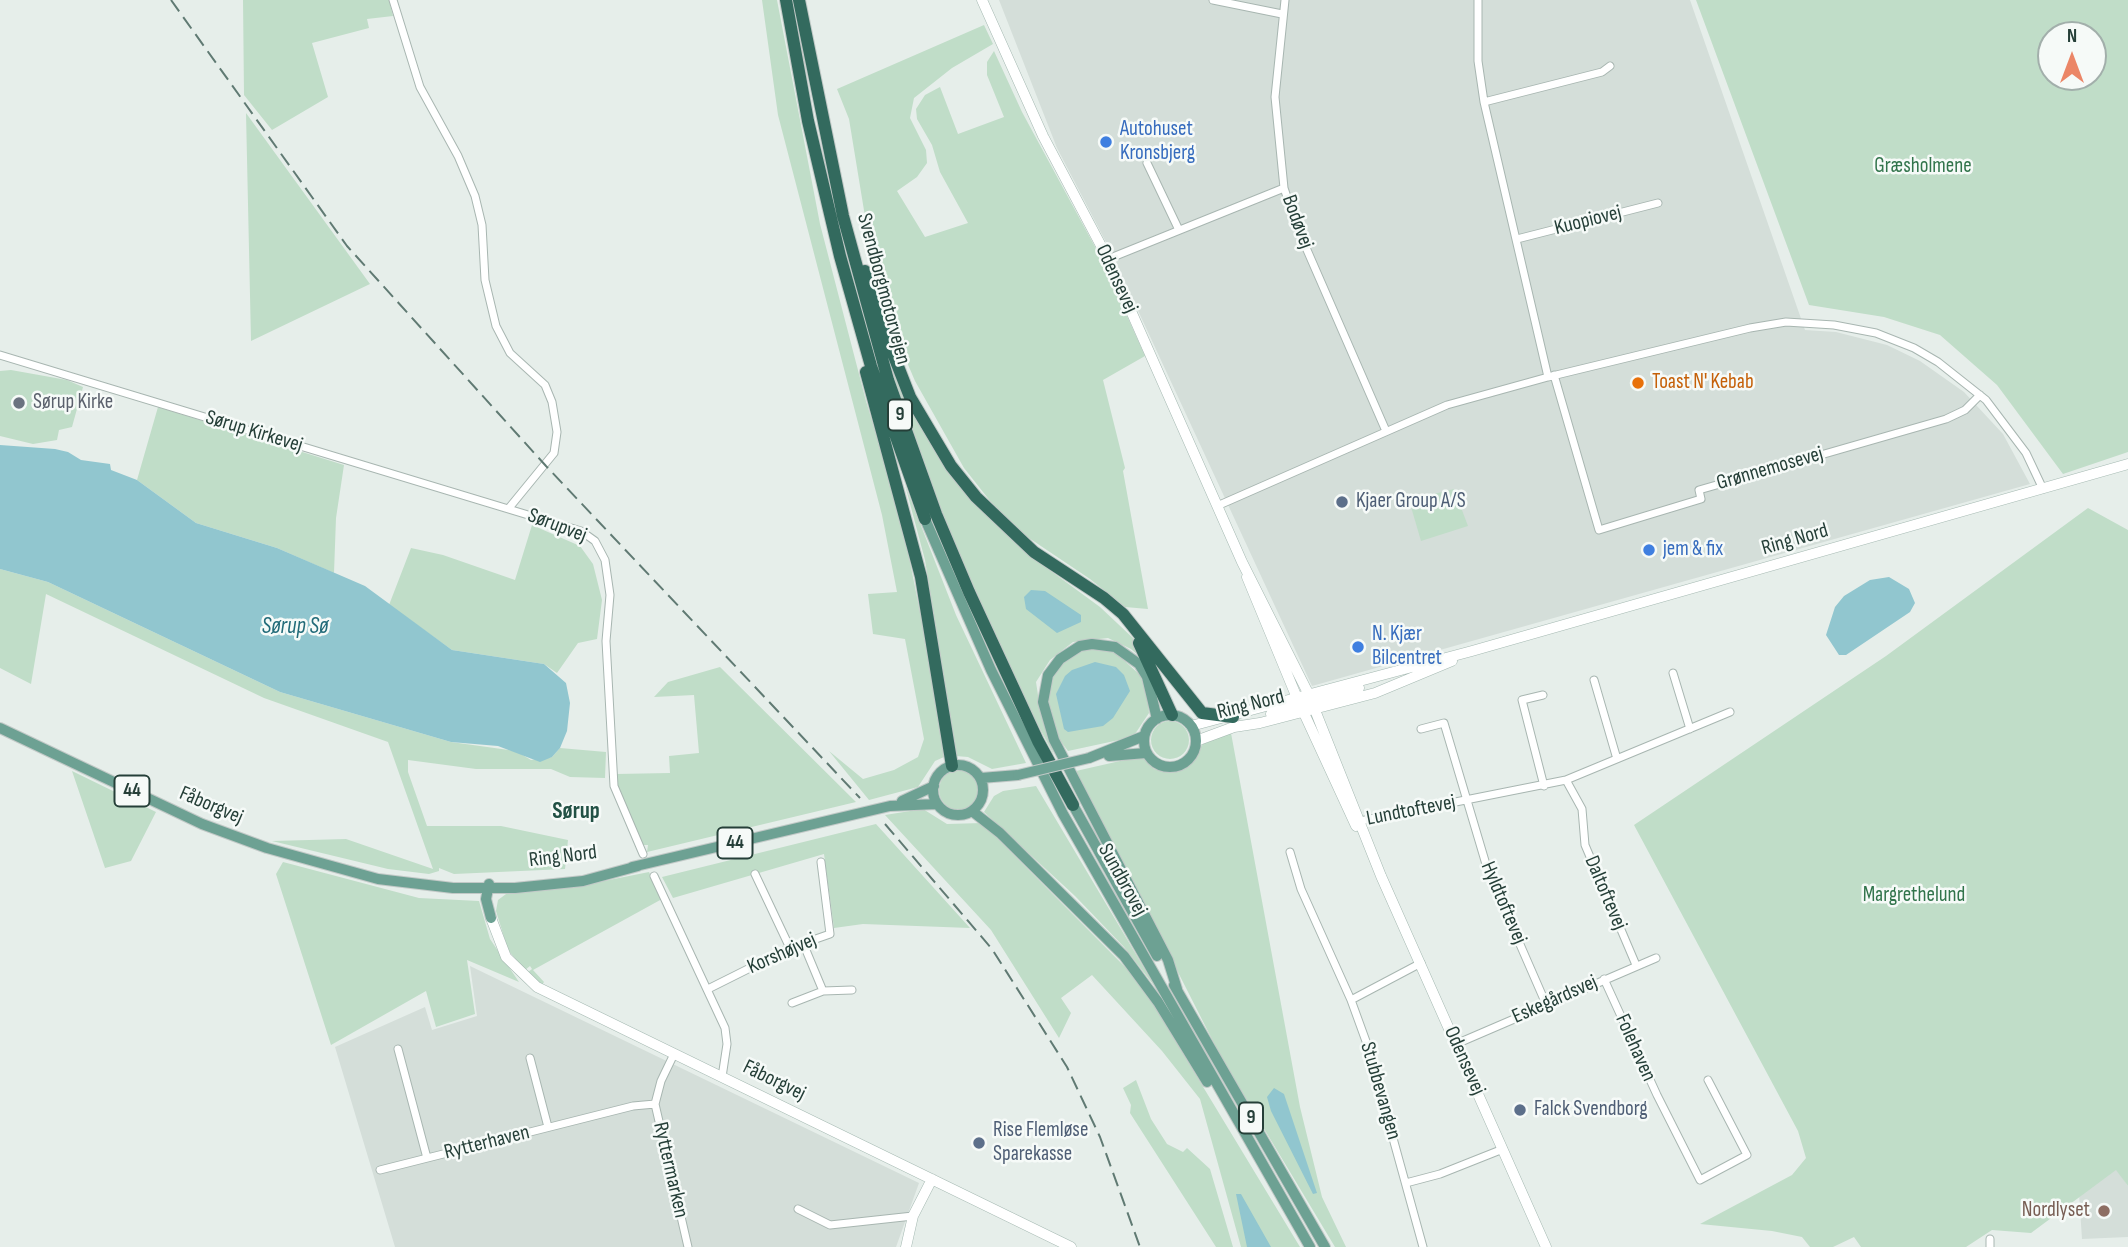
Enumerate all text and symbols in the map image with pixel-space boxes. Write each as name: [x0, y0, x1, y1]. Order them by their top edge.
north arrow: [2037, 21, 2107, 91]
text: N: [2067, 25, 2077, 48]
place label: Autohuset Kronsbjerg: [1120, 117, 1195, 167]
marker: Autohuset Kronsbjerg: [1098, 134, 1114, 150]
park label: Græsholmene: [1874, 154, 1972, 180]
street label: Bodøvej: [1276, 192, 1318, 252]
street label: Kuopiovej: [1552, 201, 1624, 241]
street label: Svendborgmotorvejen: [851, 211, 915, 367]
street label: Odensevej: [1089, 241, 1143, 317]
place label: Toast N' Kebab: [1652, 370, 1754, 396]
marker: Toast N' Kebab: [1630, 375, 1646, 391]
place label: Sørup Kirke: [33, 390, 113, 416]
marker: Sørup Kirke: [11, 395, 27, 411]
road number: 9: [888, 400, 912, 430]
street label: Sørup Kirkevej: [202, 405, 306, 459]
street label: Grønnemosevej: [1714, 442, 1826, 496]
place label: Kjaer Group A/S: [1356, 489, 1466, 515]
marker: Kjaer Group A/S: [1334, 494, 1350, 510]
street label: Sørupvej: [524, 503, 590, 549]
street label: Ring Nord: [1759, 518, 1831, 562]
place label: jem & fix: [1663, 537, 1723, 563]
marker: jem & fix: [1641, 542, 1657, 558]
water label: Sørup Sø: [262, 613, 328, 641]
place label: N. Kjær Bilcentret: [1372, 622, 1442, 672]
marker: N. Kjær Bilcentret: [1350, 639, 1366, 655]
street label: Ring Nord: [1215, 685, 1287, 725]
road number: 44: [114, 776, 150, 806]
street label: Fåborgvej: [175, 781, 247, 831]
street label: Lundtoftevej: [1364, 790, 1458, 832]
district label: Sørup: [552, 798, 600, 826]
road number: 44: [718, 828, 752, 858]
street label: Ring Nord: [528, 840, 598, 874]
street label: Sundbrovej: [1092, 840, 1152, 920]
street label: Daltoftevej: [1578, 852, 1632, 934]
street label: Hyldtoftevej: [1474, 858, 1532, 948]
park label: Margrethelund: [1863, 883, 1965, 909]
street label: Korshøjvej: [744, 928, 820, 980]
street label: Eskegårdsvej: [1508, 970, 1602, 1030]
street label: Folehaven: [1609, 1010, 1661, 1086]
street label: Odensevej: [1438, 1023, 1490, 1099]
street label: Stubbevangen: [1354, 1039, 1406, 1143]
street label: Fåborgvej: [738, 1055, 810, 1107]
place label: Falck Svendborg: [1534, 1097, 1648, 1123]
road number: 9: [1239, 1102, 1263, 1134]
marker: Falck Svendborg: [1512, 1102, 1528, 1118]
place label: Rise Flemløse Sparekasse: [993, 1118, 1088, 1168]
street label: Rytterhaven: [442, 1120, 532, 1166]
street label: Ryttermarken: [647, 1120, 693, 1220]
marker: Rise Flemløse Sparekasse: [971, 1135, 987, 1151]
place label: Nordlyset: [2022, 1198, 2090, 1224]
marker: Nordlyset: [2096, 1203, 2112, 1219]

